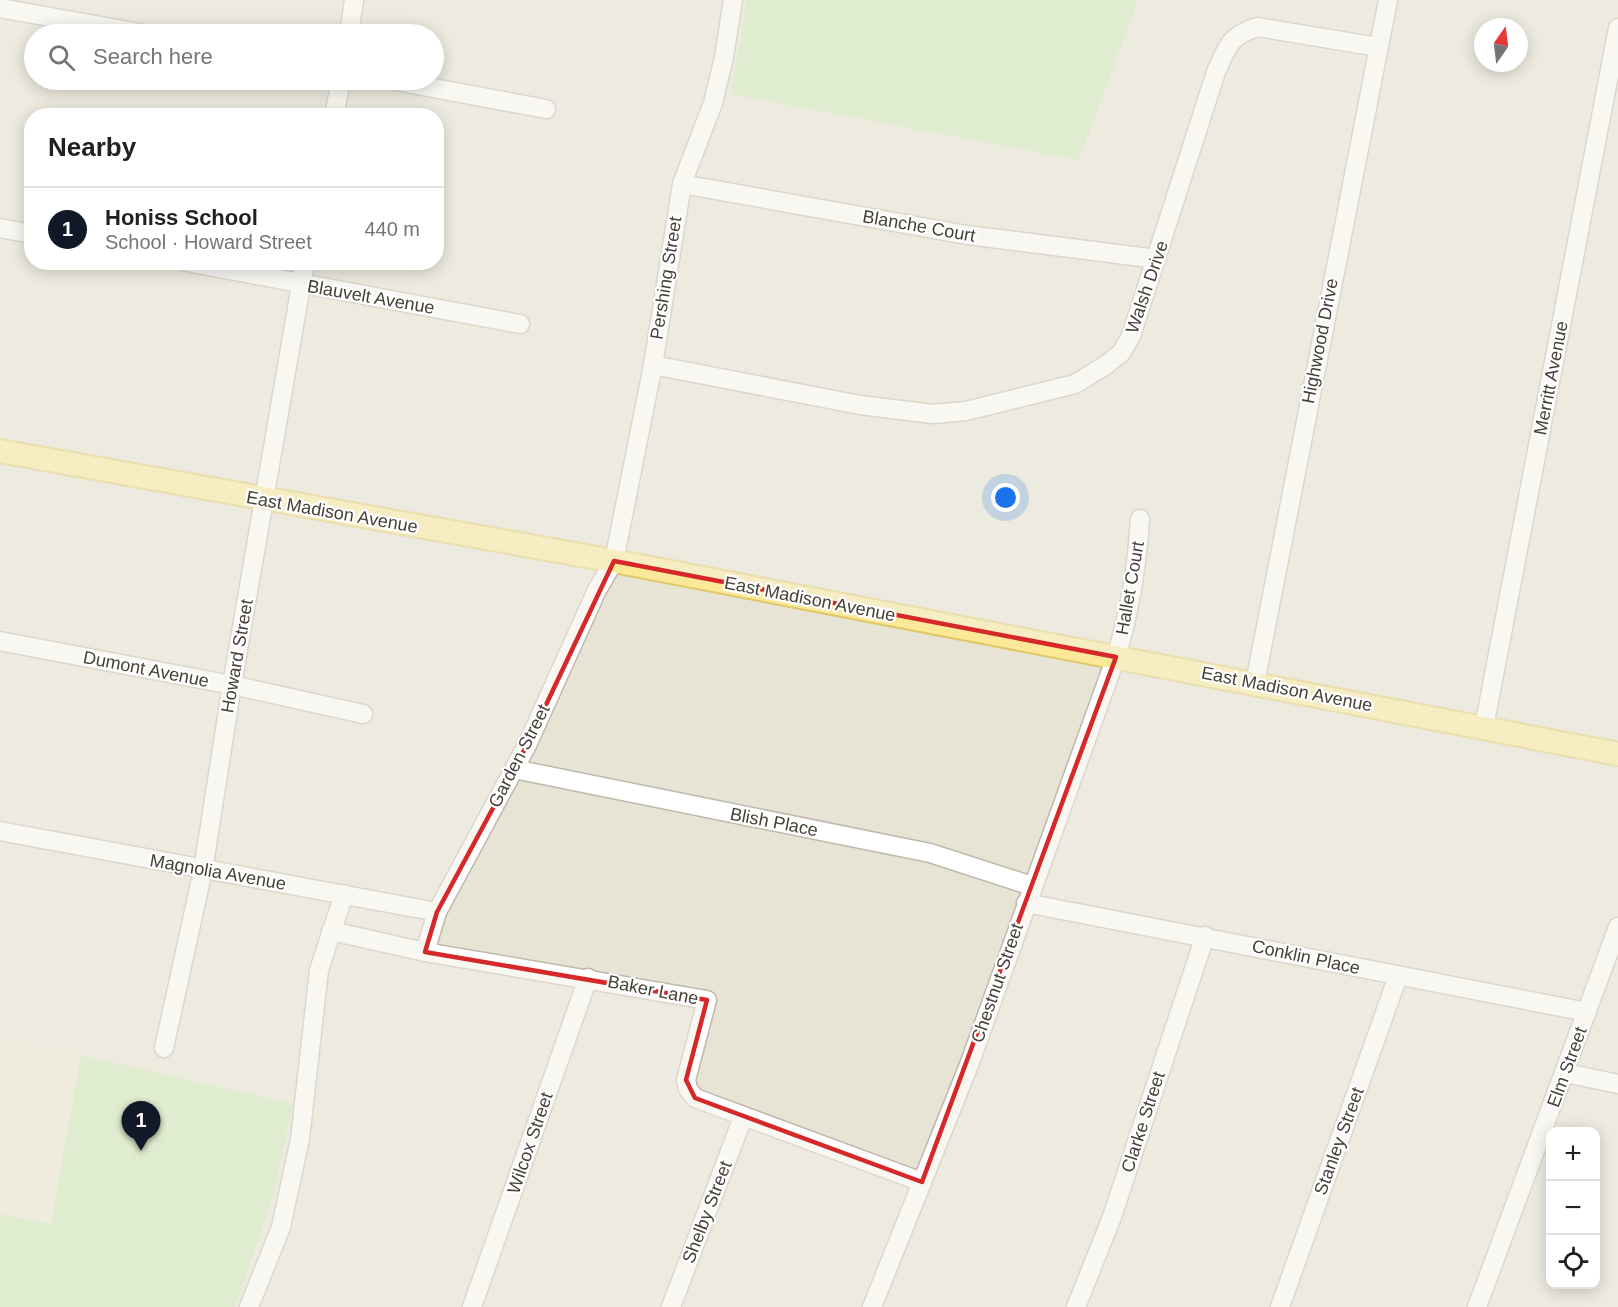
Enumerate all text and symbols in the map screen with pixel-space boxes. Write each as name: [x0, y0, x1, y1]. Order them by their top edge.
north arrow: [1474, 18, 1528, 72]
search box: [24, 24, 444, 90]
icon: search: [45, 41, 78, 74]
text: Search here: [93, 44, 213, 69]
text: Nearby: [48, 132, 136, 162]
text: Honiss School: [105, 205, 258, 230]
street label: Blanche Court: [861, 206, 977, 246]
street label: Pershing Street: [646, 215, 686, 341]
text: 1: [62, 218, 73, 240]
text: 440 m: [364, 218, 420, 240]
text: School · Howard Street: [105, 231, 312, 253]
street label: Walsh Drive: [1122, 238, 1172, 336]
street label: Blauvelt Avenue: [306, 276, 436, 318]
street label: Highwood Drive: [1298, 277, 1342, 405]
street label: Merritt Avenue: [1530, 319, 1572, 437]
your location: [991, 483, 1020, 512]
street label: East Madison Avenue: [245, 487, 419, 537]
street label: Hallet Court: [1112, 539, 1148, 637]
street label: East Madison Avenue: [723, 573, 897, 625]
street label: Howard Street: [217, 598, 257, 714]
street label: Dumont Avenue: [81, 647, 211, 691]
street label: East Madison Avenue: [1200, 663, 1374, 715]
street label: Garden Street: [484, 701, 554, 811]
street label: Blish Place: [728, 804, 820, 840]
street label: Magnolia Avenue: [148, 850, 288, 894]
street label: Chestnut Street: [967, 921, 1027, 1045]
street label: Conklin Place: [1250, 936, 1362, 978]
street label: Baker Lane: [606, 971, 700, 1009]
street label: Elm Street: [1543, 1024, 1591, 1110]
street label: Clarke Street: [1117, 1069, 1169, 1175]
street label: Stanley Street: [1310, 1084, 1368, 1198]
street label: Wilcox Street: [503, 1090, 557, 1196]
pin: 1: [122, 1102, 160, 1151]
map controls: [1546, 1127, 1600, 1289]
button: +: [1546, 1127, 1600, 1181]
street label: Shelby Street: [678, 1158, 736, 1266]
button: −: [1546, 1181, 1600, 1235]
button: locate: [1546, 1235, 1600, 1289]

